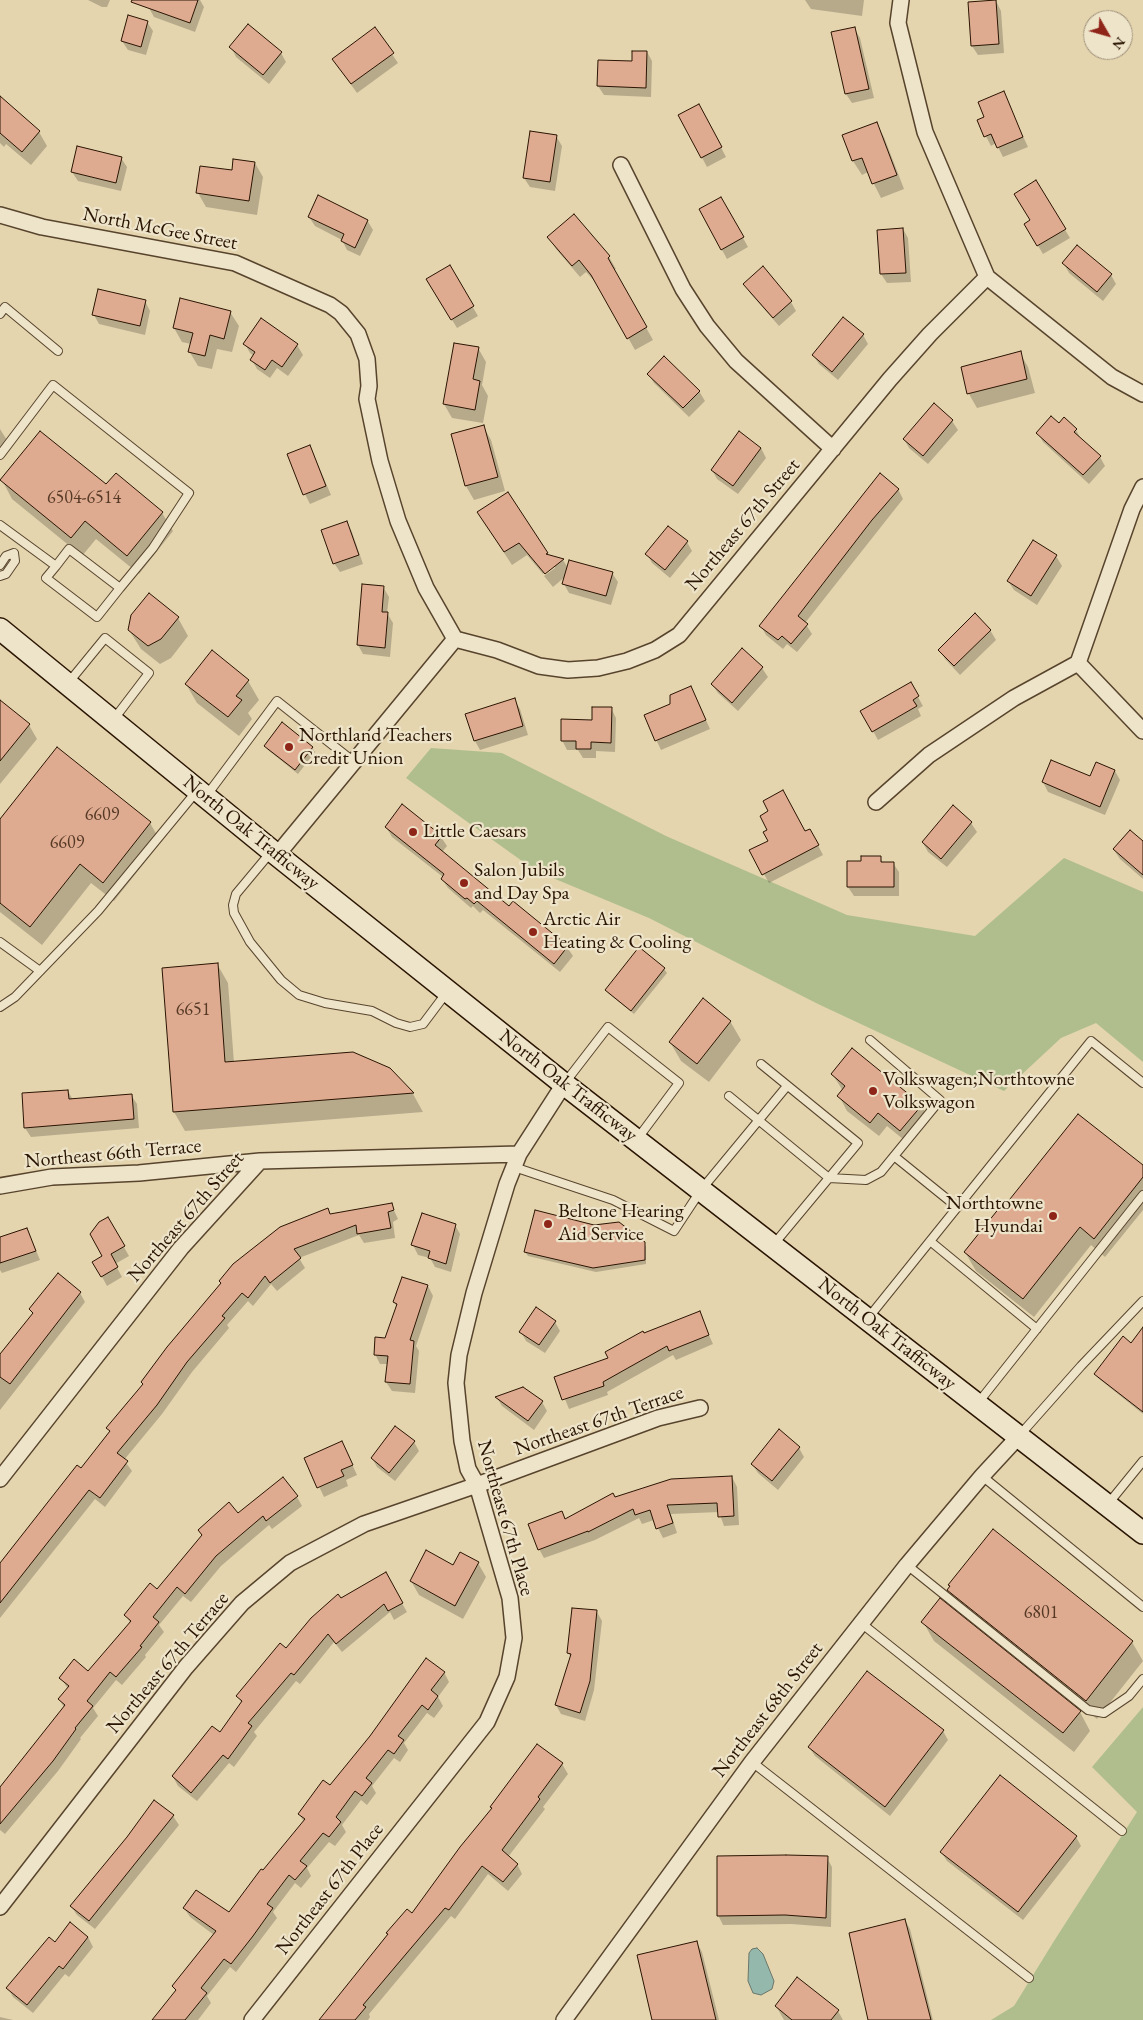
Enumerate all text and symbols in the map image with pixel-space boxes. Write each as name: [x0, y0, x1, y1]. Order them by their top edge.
north arrow: [1083, 10, 1133, 60]
text: N: [1108, 34, 1130, 54]
street label: North McGee Street: [81, 202, 239, 256]
street label: Northeast 67th Street: [681, 454, 805, 596]
house number: 6504-6514: [47, 487, 121, 509]
place label: Northland Teachers Credit Union: [299, 724, 452, 771]
marker: Northland Teachers Credit Union: [283, 741, 295, 753]
street label: North Oak Trafficway: [178, 771, 324, 895]
house number: 6609: [85, 804, 119, 826]
place label: Little Caesars: [423, 820, 526, 844]
marker: Little Caesars: [407, 826, 419, 838]
house number: 6609: [50, 832, 84, 854]
place label: Salon Jubils and Day Spa: [474, 859, 570, 906]
marker: Salon Jubils and Day Spa: [458, 877, 470, 889]
place label: Arctic Air Heating & Cooling: [543, 908, 691, 955]
marker: Arctic Air Heating & Cooling: [527, 926, 539, 938]
house number: 6651: [176, 999, 210, 1021]
street label: North Oak Trafficway: [494, 1025, 642, 1147]
place label: Volkswagen;Northtowne Volkswagon: [883, 1068, 1075, 1115]
marker: Volkswagen;Northtowne Volkswagon: [867, 1085, 879, 1097]
street label: Northeast 66th Terrace: [24, 1134, 202, 1174]
street label: Northeast 67th Street: [123, 1147, 249, 1287]
place label: Northtowne Hyundai: [946, 1192, 1043, 1239]
place label: Beltone Hearing Aid Service: [558, 1200, 684, 1247]
marker: Northtowne Hyundai: [1047, 1210, 1059, 1222]
marker: Beltone Hearing Aid Service: [542, 1218, 554, 1230]
street label: North Oak Trafficway: [813, 1273, 961, 1395]
street label: Northeast 67th Terrace: [511, 1381, 687, 1461]
street label: Northeast 67th Place: [471, 1437, 539, 1599]
street label: Northeast 67th Terrace: [102, 1587, 234, 1739]
house number: 6801: [1024, 1602, 1058, 1624]
street label: Northeast 68th Street: [708, 1638, 828, 1782]
street label: Northeast 67th Place: [271, 1818, 389, 1960]

